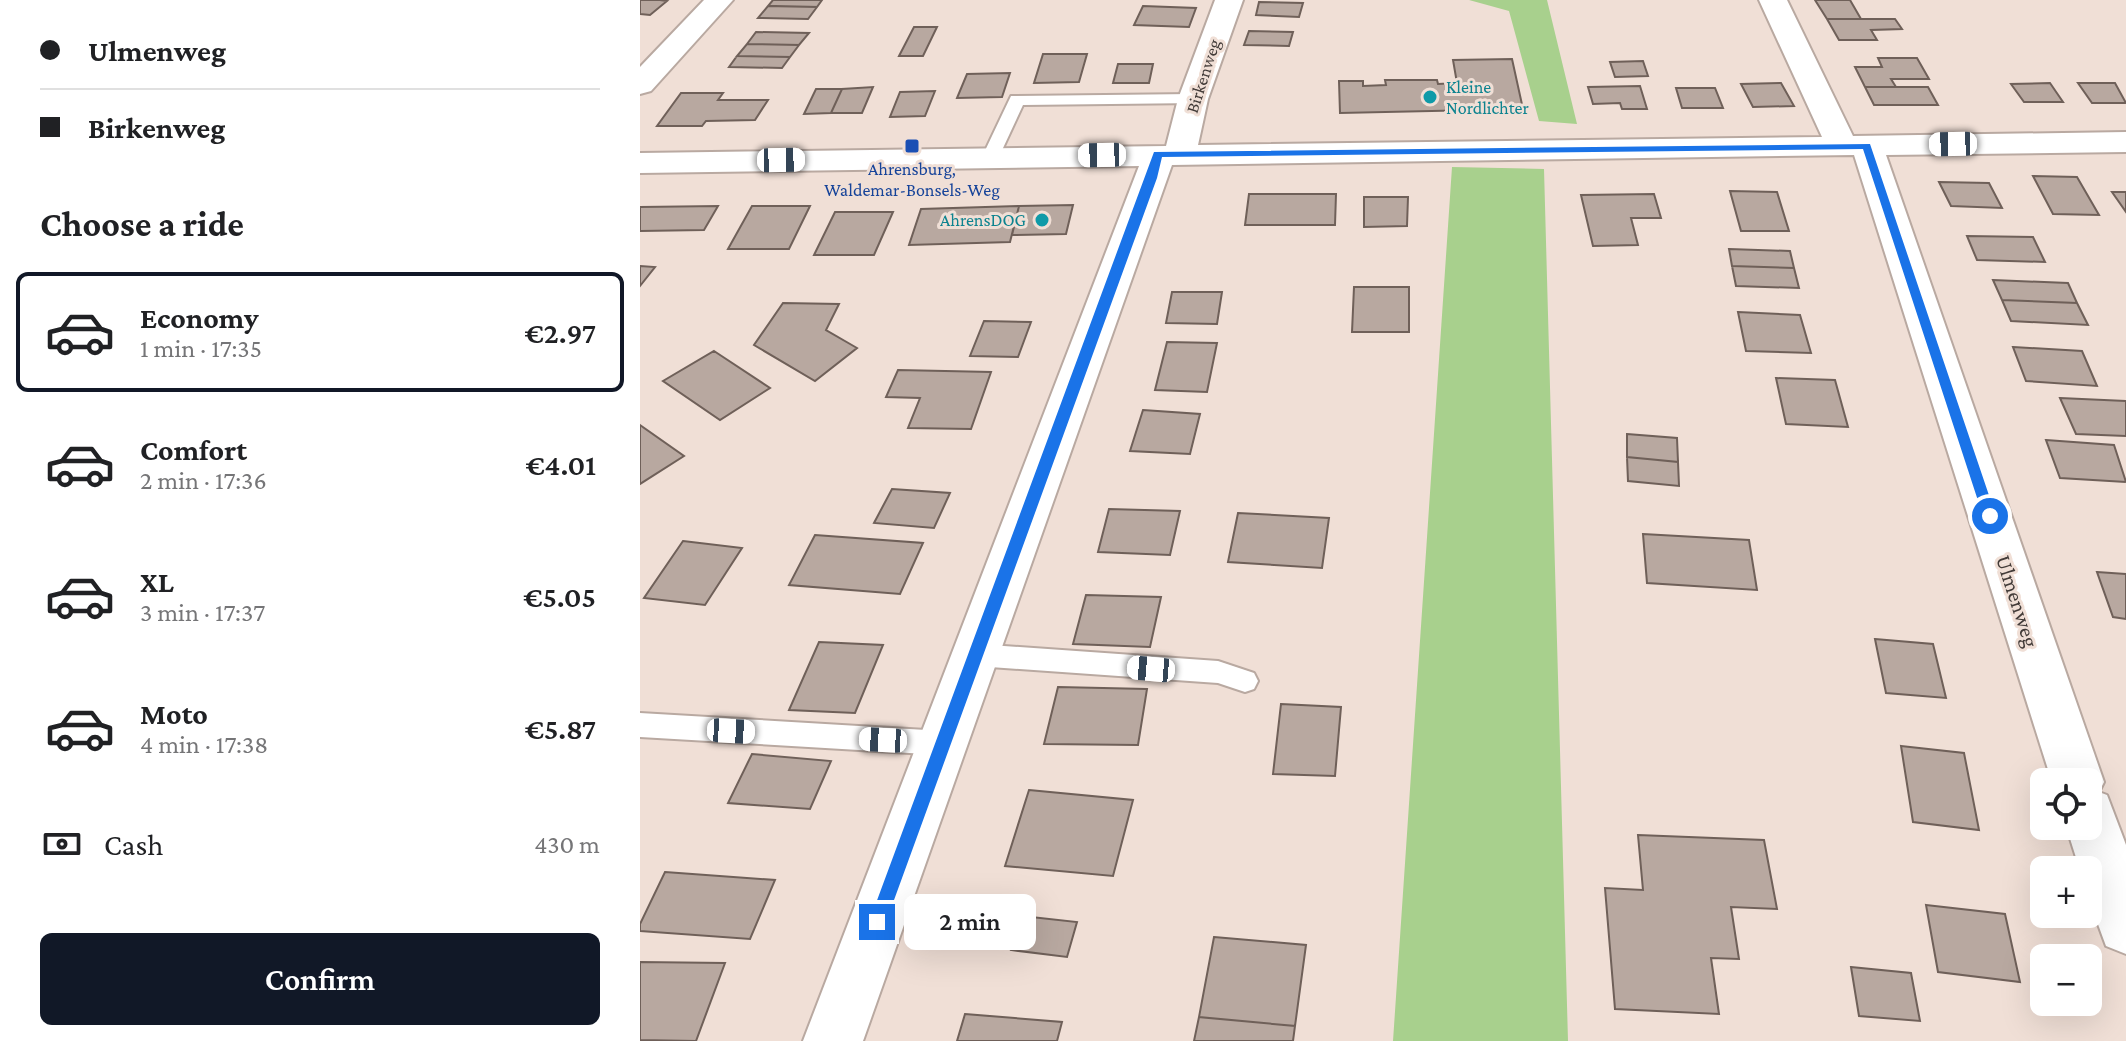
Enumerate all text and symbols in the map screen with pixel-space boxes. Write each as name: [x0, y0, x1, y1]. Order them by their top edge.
text: Ulmenweg: [88, 34, 226, 67]
street label: Birkenweg: [1182, 36, 1224, 115]
place label: Kleine Nordlichter: [1446, 77, 1529, 118]
marker: Kleine Nordlichter: [1421, 88, 1439, 106]
text: Birkenweg: [88, 111, 225, 144]
car: [1929, 132, 1977, 156]
marker: Ahrensburg, Waldemar-Bonsels-Weg: [903, 137, 921, 155]
car: [1078, 143, 1126, 167]
car: [757, 148, 805, 172]
place label: Ahrensburg, Waldemar-Bonsels-Weg: [824, 159, 1000, 200]
text: Choose a ride: [40, 204, 244, 244]
place label: AhrensDOG: [940, 210, 1026, 230]
marker: AhrensDOG: [1033, 211, 1051, 229]
icon: car: [44, 296, 116, 368]
text: Economy: [140, 301, 259, 334]
text: €2.97: [524, 316, 596, 349]
text: 1 min · 17:35: [140, 334, 262, 363]
icon: car: [44, 428, 116, 500]
text: Comfort: [140, 433, 247, 466]
text: €4.01: [525, 448, 596, 481]
text: 2 min · 17:36: [140, 466, 267, 495]
route start: [1972, 498, 2008, 534]
street label: Ulmenweg: [1991, 552, 2044, 651]
icon: car: [44, 560, 116, 632]
text: XL: [140, 565, 174, 598]
text: €5.05: [523, 580, 596, 613]
text: 3 min · 17:37: [140, 598, 265, 627]
car: [1126, 655, 1176, 683]
icon: car: [44, 692, 116, 764]
text: Moto: [140, 697, 208, 730]
text: €5.87: [525, 712, 596, 745]
car: [706, 718, 756, 744]
car: [858, 727, 908, 753]
text: 4 min · 17:38: [140, 730, 268, 759]
map controls: [2030, 768, 2102, 1016]
button: locate: [2030, 768, 2102, 840]
icon: cash: [40, 822, 84, 866]
text: Cash: [104, 828, 163, 861]
text: 430 m: [534, 830, 600, 859]
button: +: [2030, 856, 2102, 928]
callout: 2 min: [905, 894, 1037, 950]
route end: [859, 904, 895, 940]
text: 2 min: [939, 907, 1001, 936]
button: Confirm: [40, 933, 600, 1025]
button: −: [2030, 944, 2102, 1016]

